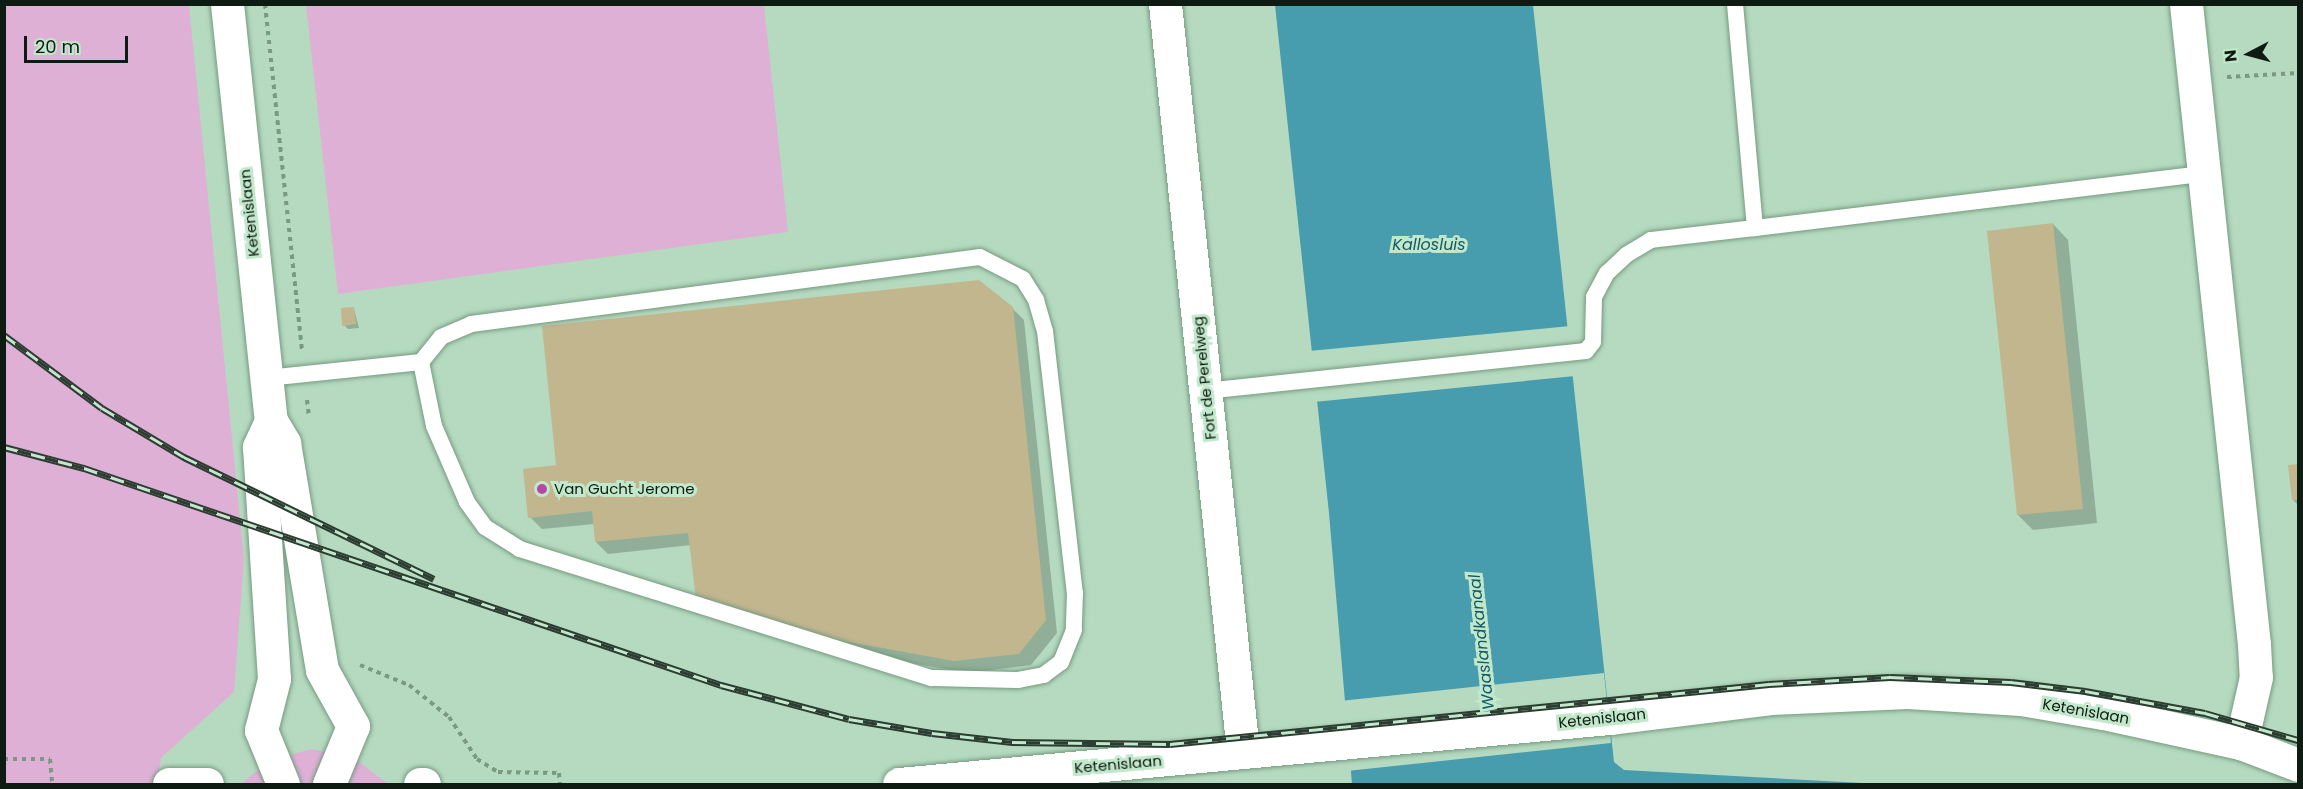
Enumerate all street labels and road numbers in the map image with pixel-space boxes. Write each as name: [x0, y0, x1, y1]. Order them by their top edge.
street label: Ketenislaan: [235, 168, 263, 258]
street label: Fort de Perelweg: [1189, 315, 1219, 441]
street label: Ketenislaan: [2041, 695, 2131, 727]
street label: Ketenislaan: [1557, 704, 1647, 732]
street label: Ketenislaan: [1074, 751, 1162, 777]

